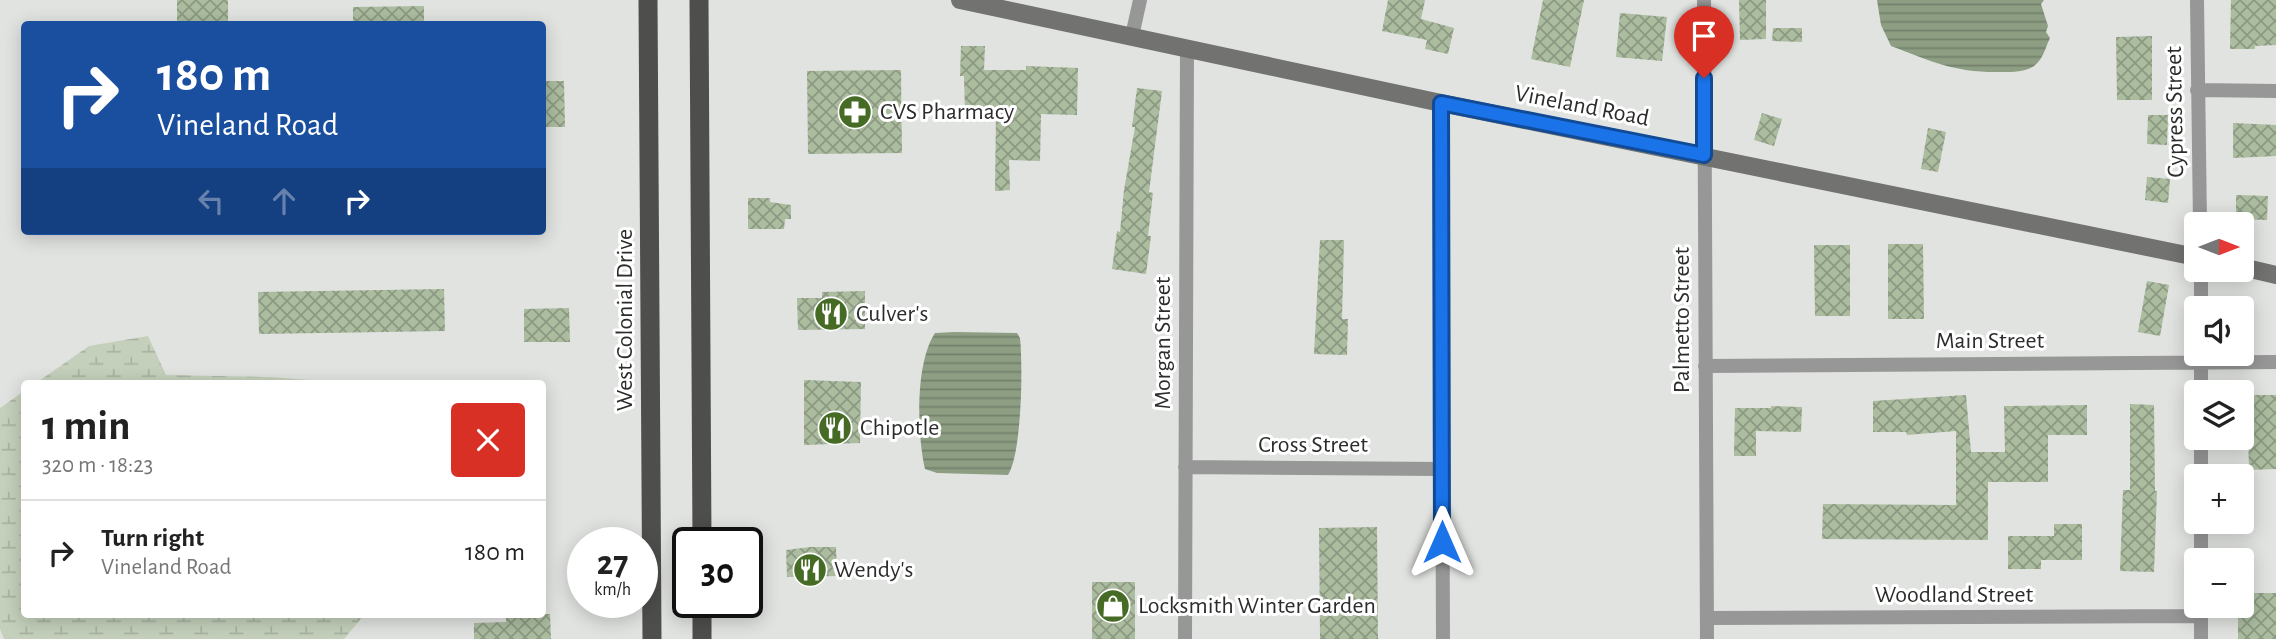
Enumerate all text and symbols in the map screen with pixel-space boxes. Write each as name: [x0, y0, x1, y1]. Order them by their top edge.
pin: [1674, 6, 1734, 78]
icon: arrive: [1685, 17, 1723, 55]
street label: Cypress Street: [2162, 46, 2188, 178]
icon: right: [42, 49, 133, 140]
text: 180 m: [157, 51, 271, 100]
street label: Vineland Road: [1513, 81, 1651, 131]
pharmacy icon: CVS Pharmacy: [836, 93, 874, 131]
place label: CVS Pharmacy: [880, 100, 1014, 124]
text: Vineland Road: [157, 109, 338, 141]
icon: left: [192, 182, 230, 220]
icon: ahead: [265, 182, 303, 220]
icon: right: [338, 182, 376, 220]
north arrow: [2184, 212, 2254, 282]
map controls: [2184, 212, 2254, 618]
street label: West Colonial Drive: [613, 229, 637, 411]
street label: Palmetto Street: [1670, 246, 1694, 393]
street label: Morgan Street: [1151, 276, 1175, 409]
restaurant icon: Culver's: [812, 295, 850, 333]
button: sound: [2184, 296, 2254, 366]
place label: Culver's: [856, 302, 928, 326]
street label: Main Street: [1936, 329, 2045, 353]
button: layers: [2184, 380, 2254, 450]
button: close: [451, 403, 525, 477]
text: 1 min: [42, 405, 131, 447]
restaurant icon: Chipotle: [816, 409, 854, 447]
place label: Chipotle: [860, 416, 939, 440]
street label: Cross Street: [1258, 433, 1368, 457]
text: 320 m · 18:23: [42, 454, 153, 477]
button: +: [2184, 464, 2254, 534]
position arrow: [1405, 505, 1479, 579]
text: Turn right: [101, 525, 204, 551]
speed limit sign: 30: [672, 527, 763, 618]
icon: right: [42, 534, 80, 572]
text: 180 m: [465, 539, 525, 565]
text: 27: [597, 546, 628, 581]
button: −: [2184, 548, 2254, 618]
restaurant icon: Wendy's: [791, 551, 829, 589]
text: Vineland Road: [101, 556, 231, 579]
place label: Wendy's: [834, 558, 913, 582]
text: km/h: [594, 581, 631, 599]
street label: Woodland Street: [1875, 583, 2034, 607]
shop icon: Locksmith Winter Garden: [1094, 587, 1132, 625]
place label: Locksmith Winter Garden: [1138, 594, 1376, 618]

